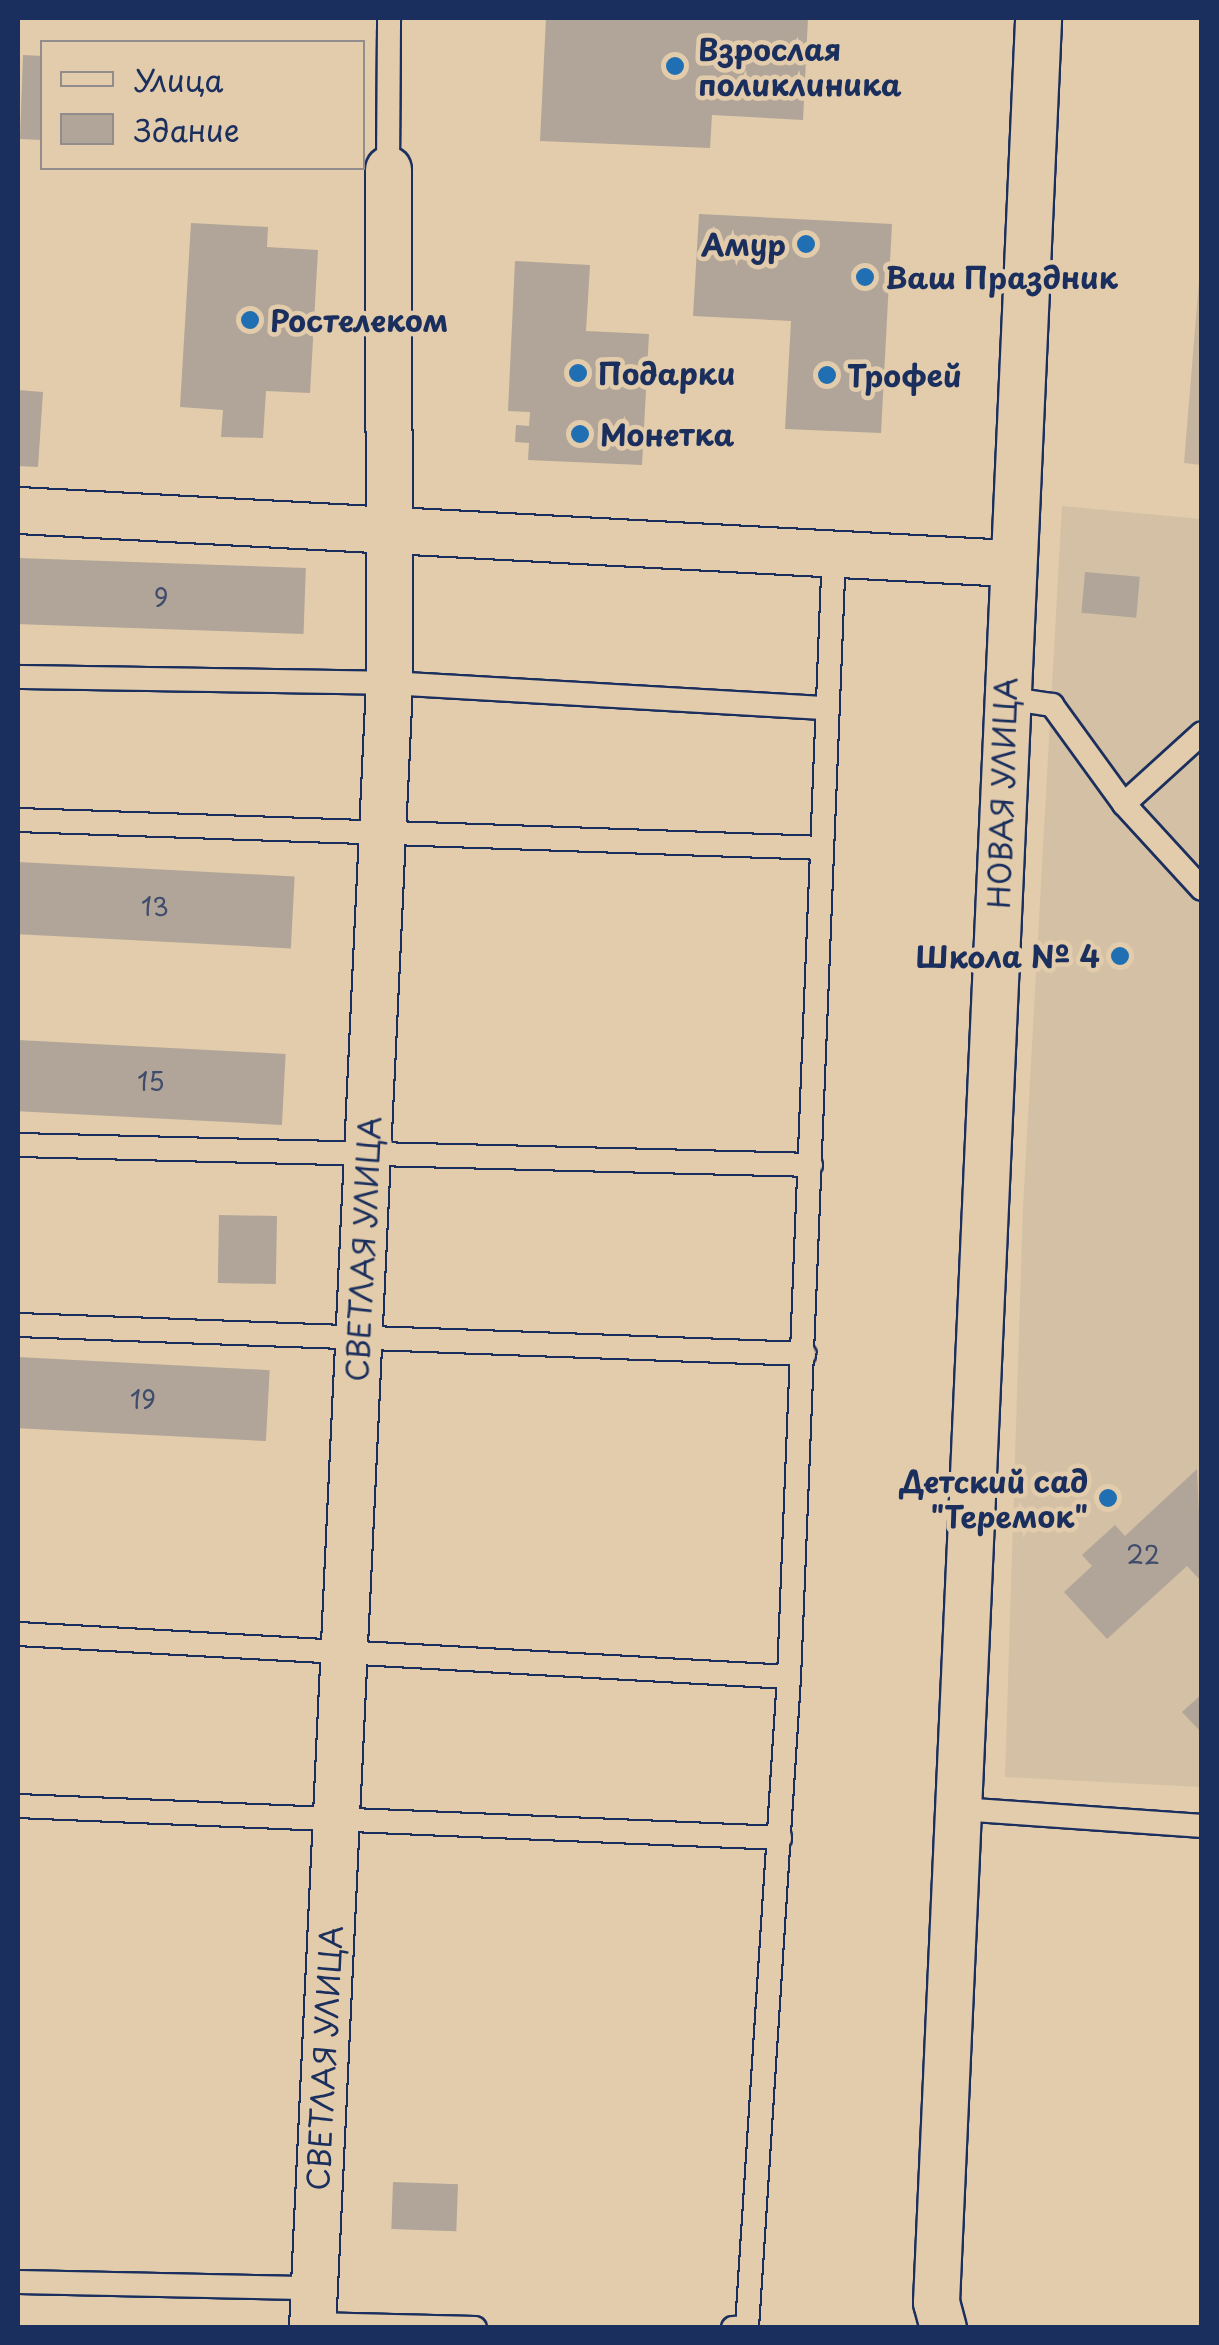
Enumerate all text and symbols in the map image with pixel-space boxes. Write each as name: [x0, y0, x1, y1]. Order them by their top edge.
place label: Взрослая поликлиника: [698, 31, 902, 102]
legend: [40, 40, 365, 170]
marker: Взрослая поликлиника: [662, 53, 688, 79]
text: Улица: [134, 57, 223, 102]
text: Здание: [134, 107, 240, 152]
place label: Амур: [701, 226, 786, 262]
marker: Амур: [795, 233, 817, 255]
place label: Ваш Праздник: [885, 259, 1117, 295]
marker: Ваш Праздник: [854, 266, 876, 288]
place label: Ростелеком: [270, 302, 448, 338]
marker: Ростелеком: [239, 309, 261, 331]
place label: Подарки: [598, 355, 735, 391]
place label: Трофей: [847, 357, 962, 393]
marker: Подарки: [567, 362, 589, 384]
marker: Трофей: [816, 364, 838, 386]
place label: Монетка: [600, 416, 734, 452]
marker: Монетка: [569, 423, 591, 445]
house number: 9: [154, 582, 168, 612]
street label: НОВАЯ УЛИЦА: [980, 677, 1024, 909]
house number: 13: [141, 891, 169, 921]
place label: Школа № 4: [914, 938, 1100, 974]
marker: Школа № 4: [1109, 945, 1131, 967]
house number: 15: [137, 1066, 165, 1096]
street label: СВЕТЛАЯ УЛИЦА: [338, 1115, 388, 1383]
house number: 19: [130, 1384, 156, 1414]
place label: Детский сад "Теремок": [898, 1463, 1088, 1534]
marker: Детский сад "Теремок": [1097, 1487, 1119, 1509]
house number: 22: [1126, 1539, 1160, 1569]
street label: СВЕТЛАЯ УЛИЦА: [299, 1924, 349, 2192]

